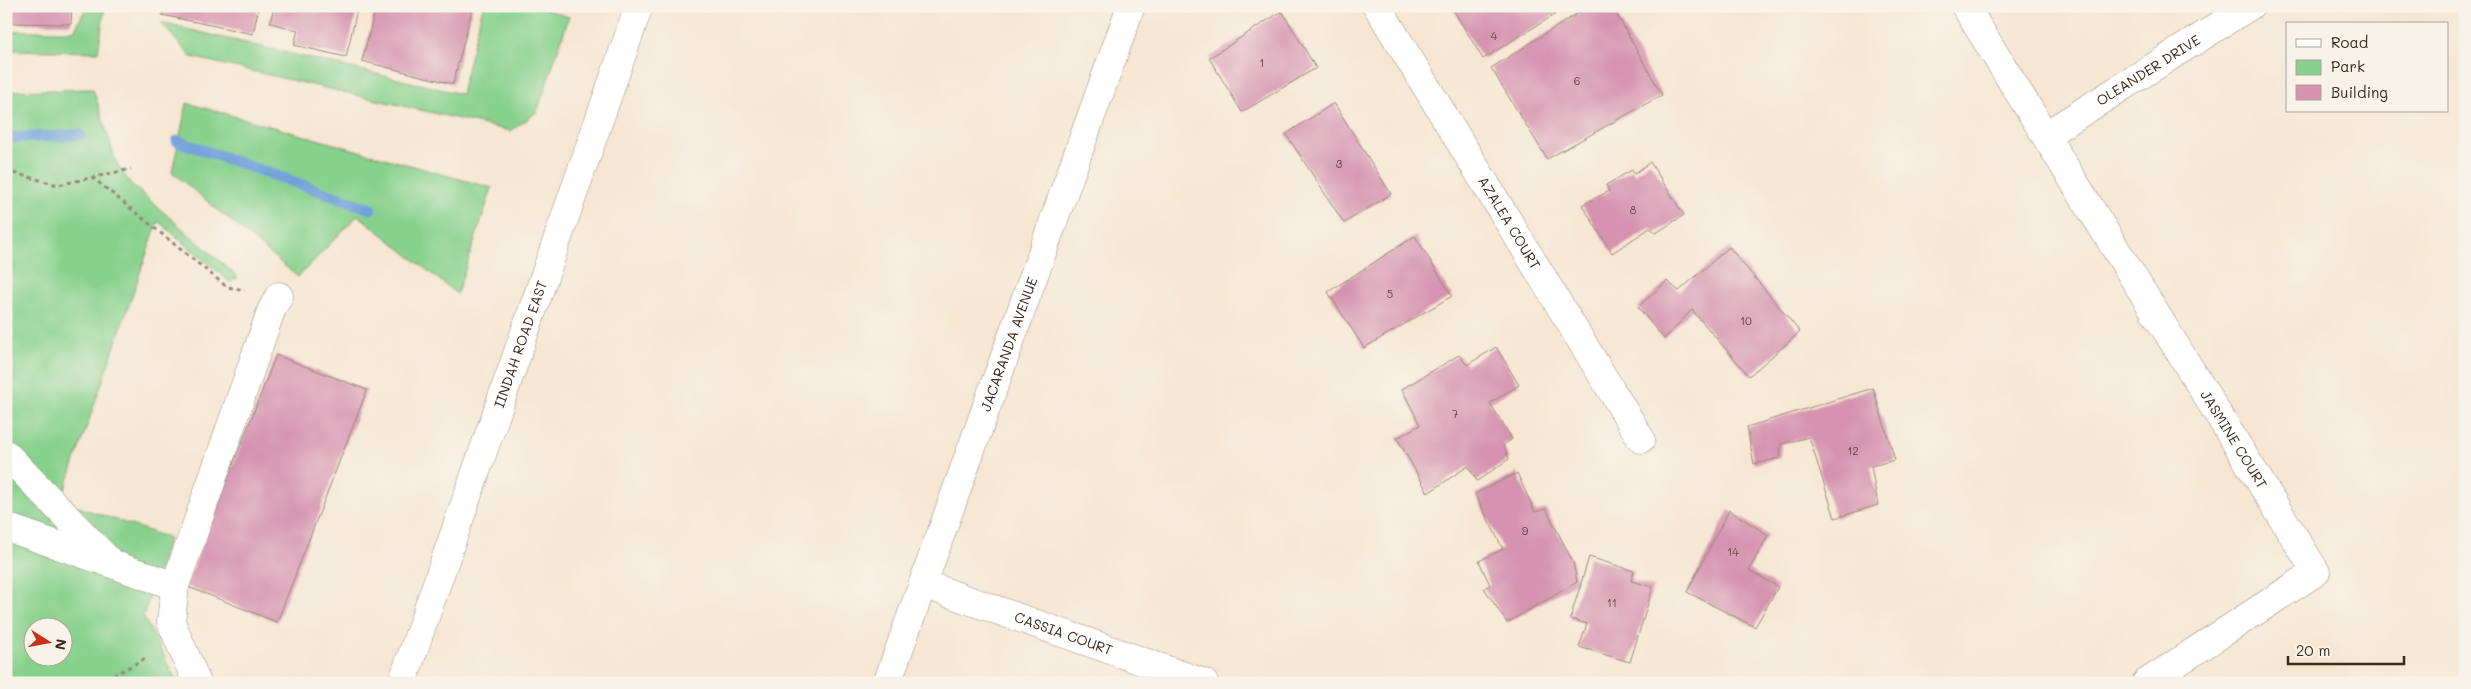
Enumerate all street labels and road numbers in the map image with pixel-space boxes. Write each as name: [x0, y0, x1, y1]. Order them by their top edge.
street label: OLEANDER DRIVE: [2092, 30, 2204, 110]
street label: AZALEA COURT: [1474, 173, 1545, 273]
street label: JACARANDA AVENUE: [976, 274, 1042, 414]
street label: IINDAH ROAD EAST: [489, 278, 551, 410]
street label: JASMINE COURT: [2196, 386, 2272, 492]
street label: CASSIA COURT: [1012, 607, 1116, 659]

